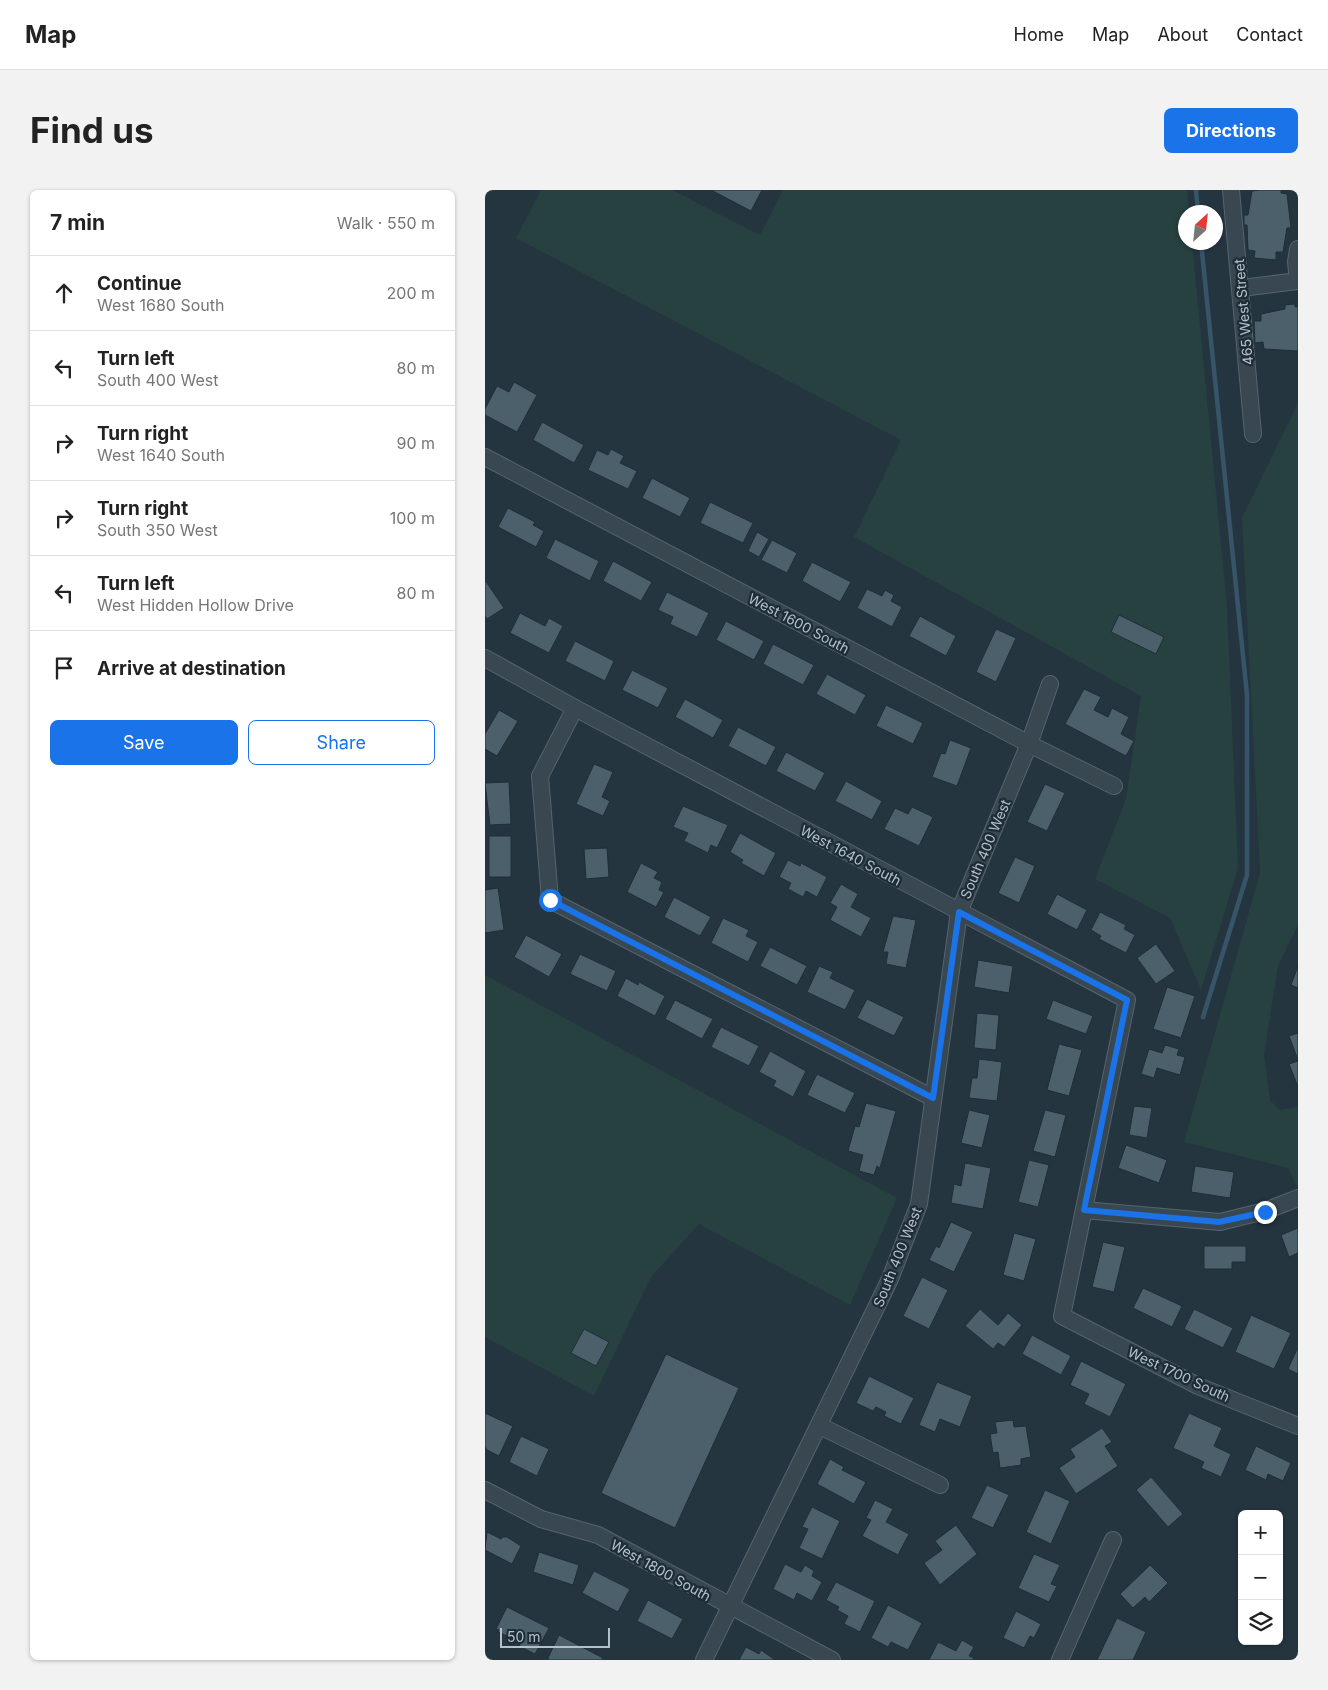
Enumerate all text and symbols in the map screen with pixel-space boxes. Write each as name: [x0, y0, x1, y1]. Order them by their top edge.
text: Map: [25, 20, 76, 49]
text: Home: [1014, 24, 1064, 45]
text: Map: [1092, 24, 1129, 45]
text: About: [1157, 24, 1208, 45]
text: Contact: [1236, 24, 1303, 45]
button: Directions: [1164, 108, 1298, 153]
text: Find us: [30, 109, 154, 151]
north arrow: [1178, 205, 1223, 250]
text: 7 min: [50, 210, 105, 235]
text: Walk · 550 m: [337, 213, 435, 233]
street label: 465 West Street: [1230, 258, 1256, 366]
text: Continue: [97, 272, 182, 295]
icon: ahead: [50, 279, 78, 307]
text: 200 m: [387, 283, 435, 303]
text: West 1680 South: [97, 295, 224, 315]
text: Turn left: [97, 347, 175, 370]
icon: left: [50, 354, 78, 382]
text: 80 m: [396, 358, 435, 378]
text: South 400 West: [97, 370, 219, 390]
text: Turn right: [97, 422, 188, 445]
icon: right: [50, 429, 78, 457]
text: 90 m: [396, 433, 435, 453]
text: West 1640 South: [97, 445, 225, 465]
text: Turn right: [97, 497, 188, 520]
icon: right: [50, 504, 78, 532]
text: 100 m: [390, 508, 435, 528]
text: South 350 West: [97, 520, 218, 540]
text: Turn left: [97, 572, 175, 595]
icon: left: [50, 579, 78, 607]
text: 80 m: [396, 583, 435, 603]
street label: West 1600 South: [746, 589, 852, 657]
text: West Hidden Hollow Drive: [97, 595, 294, 615]
icon: arrive: [50, 654, 78, 682]
text: Arrive at destination: [97, 657, 286, 680]
button: Save: [50, 720, 238, 765]
button: Share: [248, 720, 435, 765]
street label: South 400 West: [956, 796, 1014, 901]
street label: West 1640 South: [798, 821, 904, 889]
route start: [539, 889, 562, 912]
route end: [1254, 1201, 1277, 1224]
street label: South 400 West: [869, 1204, 925, 1309]
street label: West 1700 South: [1125, 1343, 1233, 1405]
map controls: [1238, 1510, 1283, 1645]
button: +: [1238, 1510, 1283, 1555]
street label: West 1800 South: [608, 1536, 714, 1604]
button: −: [1238, 1555, 1283, 1600]
button: layers: [1238, 1600, 1283, 1645]
scale bar: [500, 1625, 610, 1648]
text: 50 m: [507, 1628, 541, 1645]

